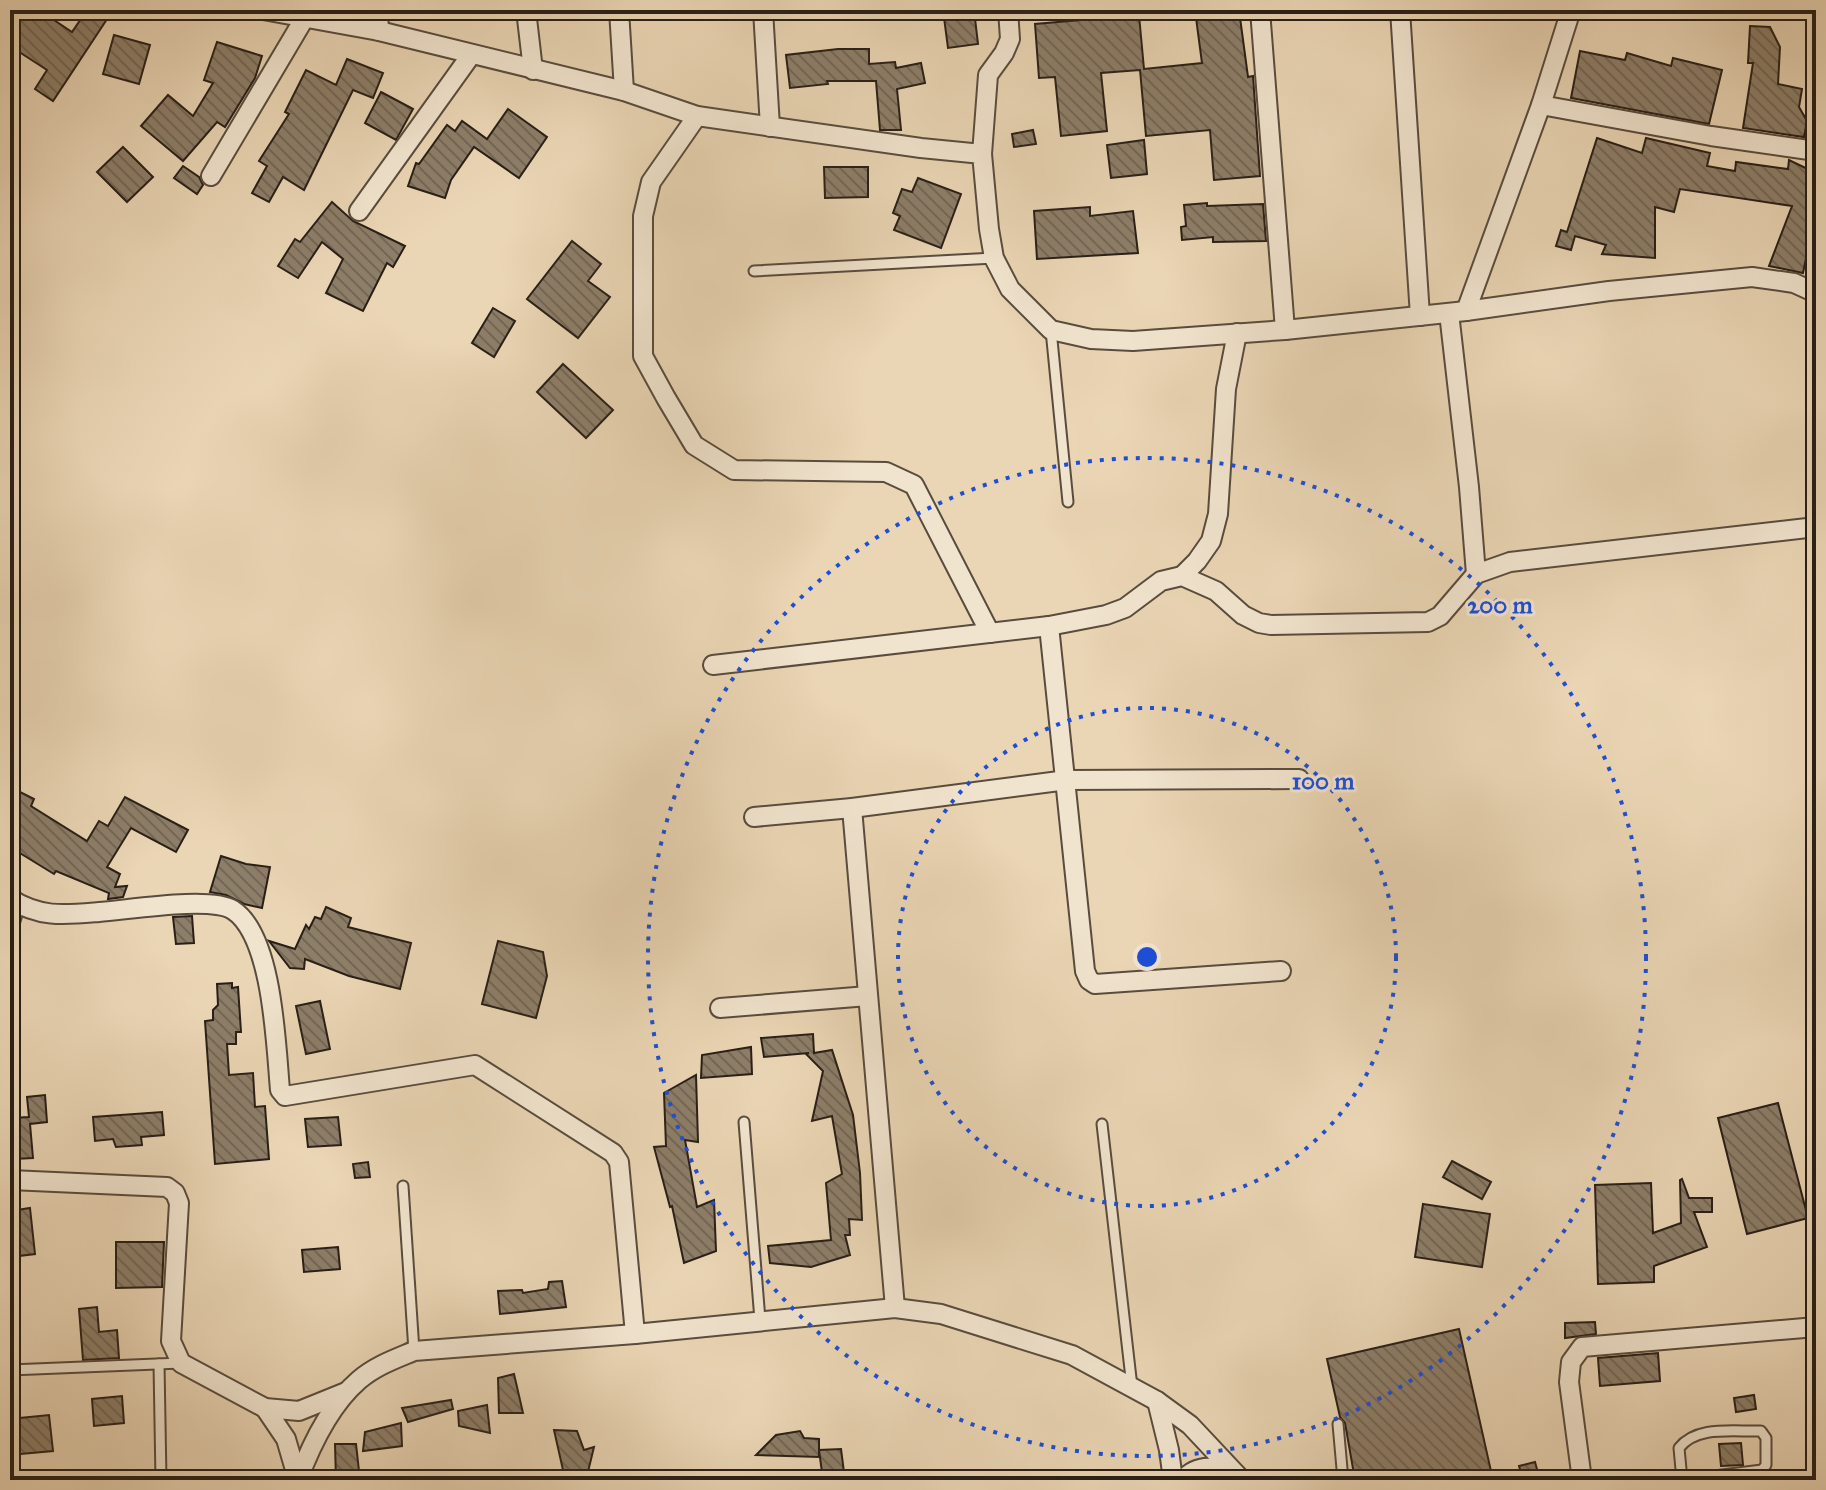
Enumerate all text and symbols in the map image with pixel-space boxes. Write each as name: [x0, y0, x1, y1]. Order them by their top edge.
text: 200 m: [1467, 590, 1533, 620]
text: 100 m: [1292, 766, 1355, 796]
centre of rings: [1133, 943, 1161, 971]

